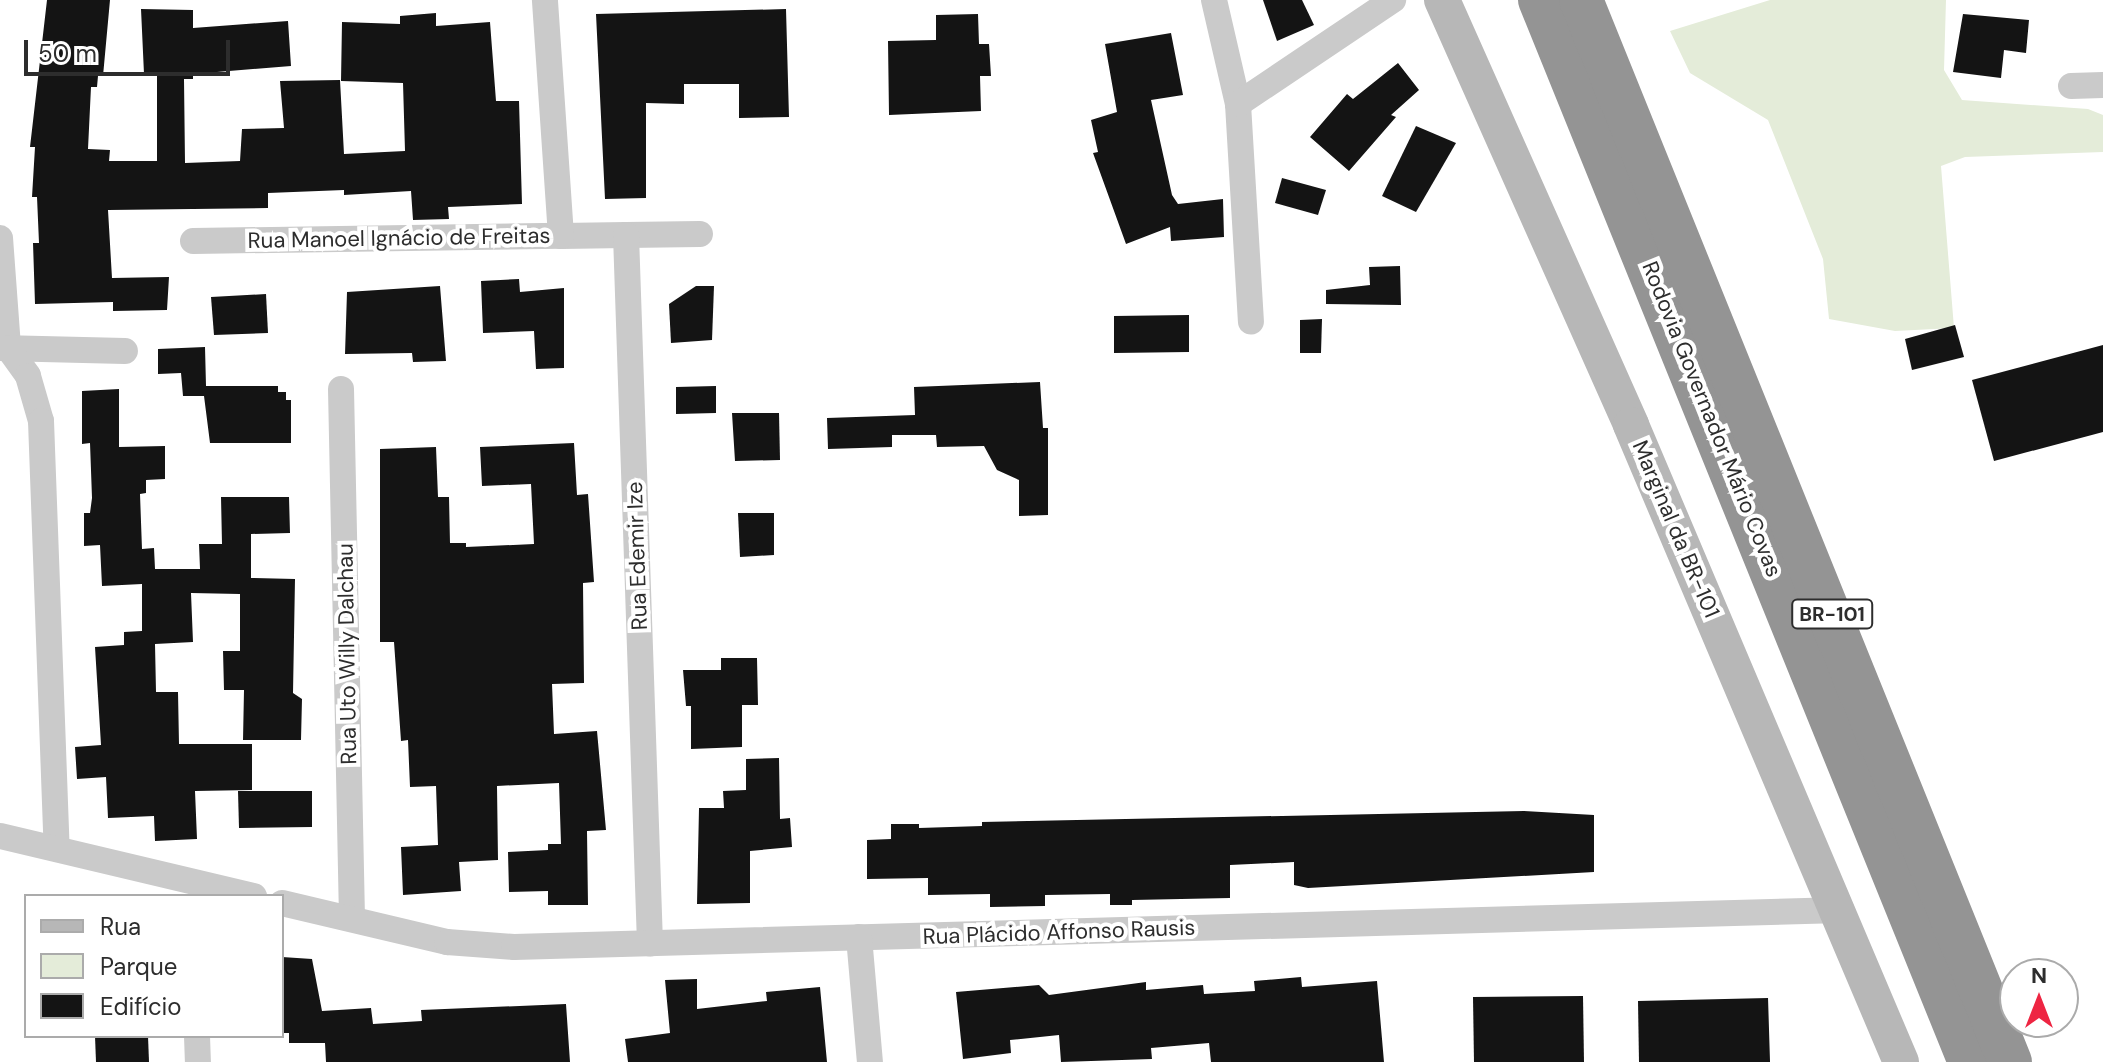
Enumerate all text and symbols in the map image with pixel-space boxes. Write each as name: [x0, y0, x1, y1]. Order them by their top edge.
scale bar: [28, 24, 234, 74]
text: 50 m: [38, 38, 97, 69]
street label: Rua Manoel Ignácio de Freitas: [247, 222, 551, 254]
street label: Rodovia Governador Mário Covas: [1636, 257, 1788, 581]
street label: Marginal da BR-101: [1627, 436, 1725, 622]
street label: Rua Edemir Ize: [621, 481, 653, 631]
street label: Rua Uto Willy Dalchau: [332, 543, 362, 765]
road number: BR-101: [1790, 598, 1874, 630]
legend: [24, 894, 284, 1038]
text: Rua: [100, 911, 141, 942]
street label: Rua Plácido Affonso Rausis: [922, 914, 1196, 950]
text: Parque: [100, 951, 177, 982]
north arrow: [1999, 958, 2079, 1038]
text: N: [2031, 961, 2047, 990]
text: Edifício: [100, 991, 182, 1022]

